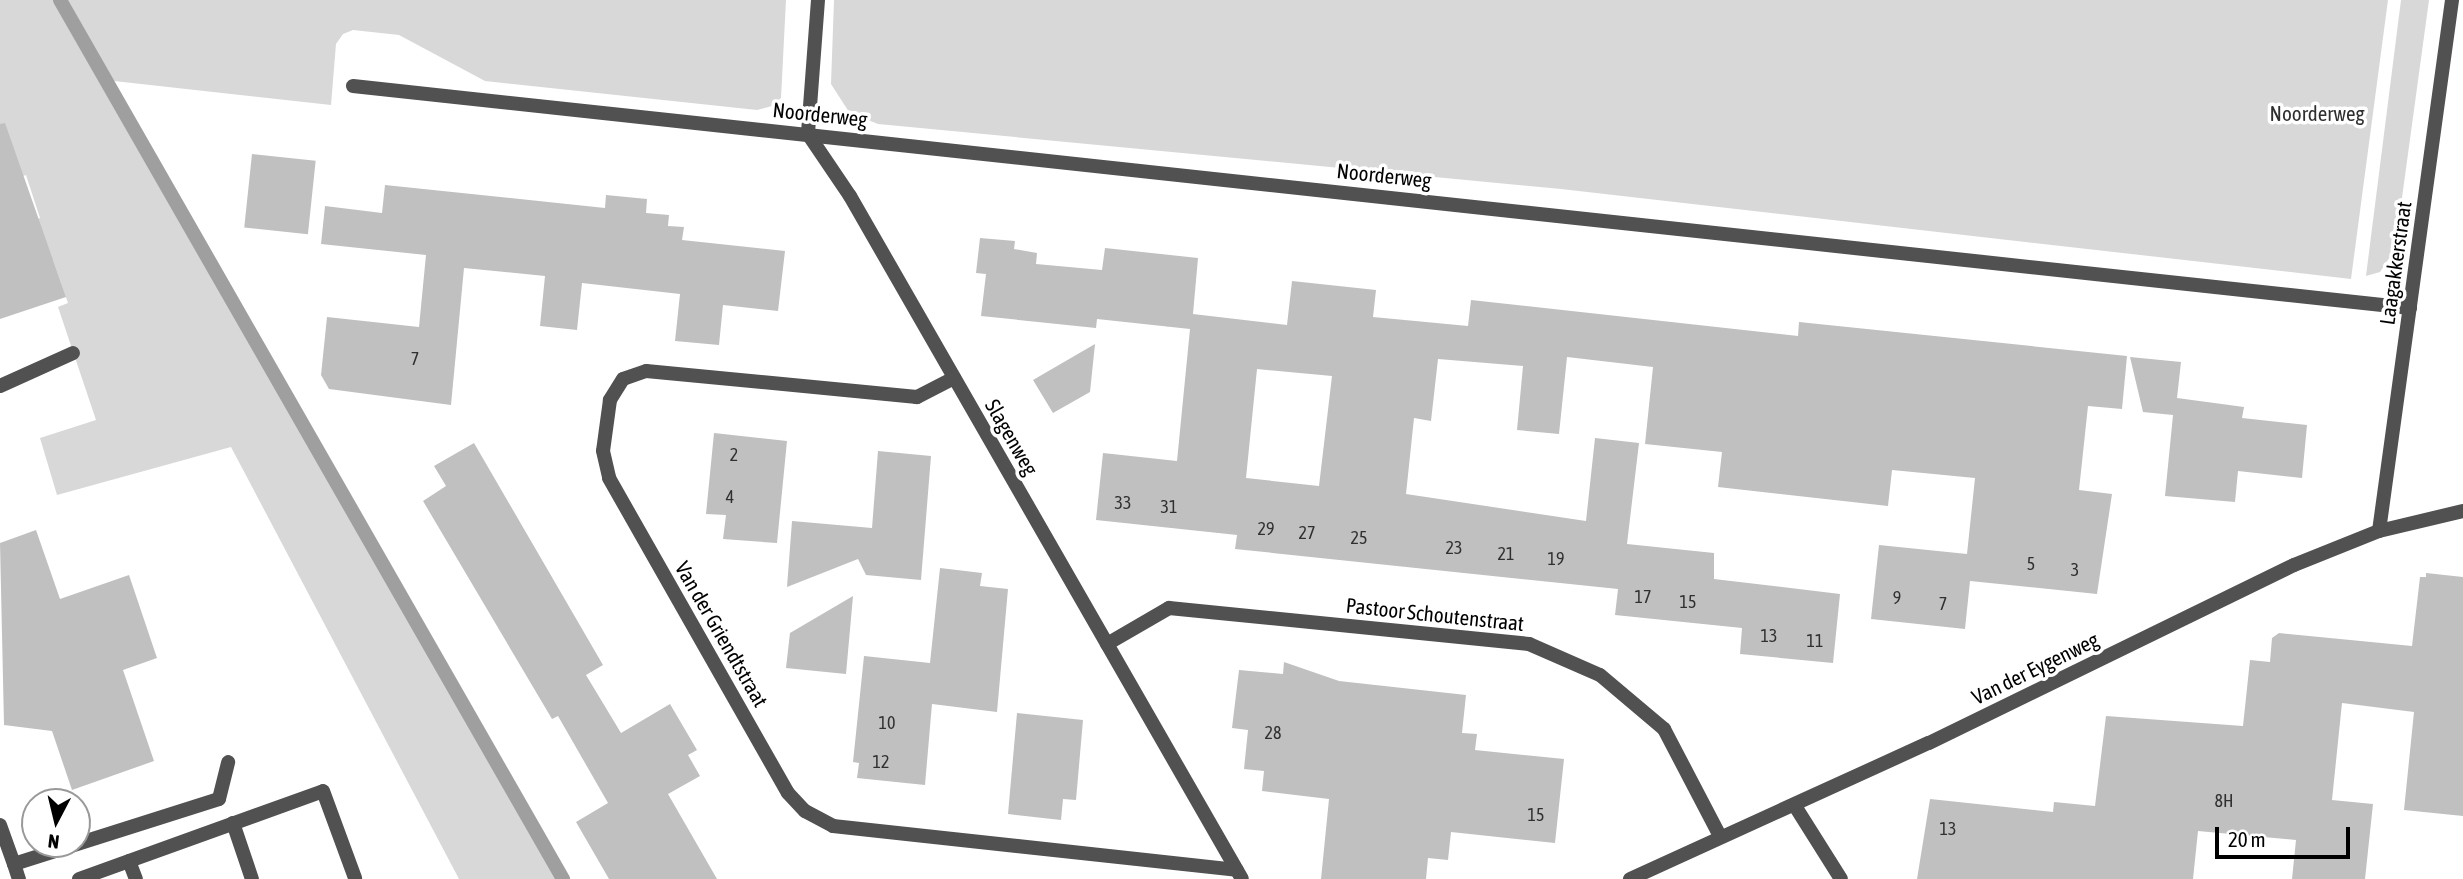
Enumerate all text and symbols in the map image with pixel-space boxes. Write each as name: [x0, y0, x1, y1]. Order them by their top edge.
street label: Noorderweg: [771, 97, 869, 131]
park label: Noorderweg: [2270, 100, 2364, 126]
street label: Noorderweg: [1335, 158, 1433, 192]
street label: Laagakkerstraat: [2374, 200, 2416, 326]
house number: 7: [411, 348, 419, 370]
street label: Slagenweg: [980, 395, 1044, 479]
house number: 2: [730, 444, 738, 466]
house number: 4: [726, 486, 734, 508]
house number: 33: [1115, 492, 1131, 514]
house number: 31: [1161, 496, 1177, 518]
house number: 29: [1258, 518, 1274, 540]
house number: 27: [1299, 522, 1315, 544]
house number: 25: [1351, 527, 1367, 549]
house number: 23: [1446, 537, 1462, 559]
house number: 21: [1498, 543, 1514, 565]
house number: 19: [1548, 548, 1564, 570]
house number: 5: [2027, 553, 2035, 575]
street label: Van der Griendtstraat: [670, 557, 774, 711]
house number: 3: [2071, 559, 2079, 581]
house number: 17: [1635, 586, 1651, 608]
house number: 9: [1893, 587, 1901, 609]
house number: 15: [1680, 591, 1696, 613]
street label: Pastoor Schoutenstraat: [1345, 592, 1525, 636]
house number: 7: [1939, 593, 1947, 615]
house number: 13: [1761, 625, 1777, 647]
street label: Van der Eygenweg: [1968, 626, 2102, 710]
house number: 11: [1807, 630, 1823, 652]
house number: 10: [879, 712, 895, 734]
house number: 28: [1265, 722, 1281, 744]
house number: 12: [873, 751, 889, 773]
north arrow: [21, 788, 91, 858]
house number: 8H: [2215, 790, 2233, 812]
house number: 15: [1528, 804, 1544, 826]
scale bar: [2218, 812, 2353, 856]
house number: 13: [1940, 818, 1956, 840]
text: 20 m: [2228, 827, 2266, 851]
text: N: [47, 830, 61, 853]

